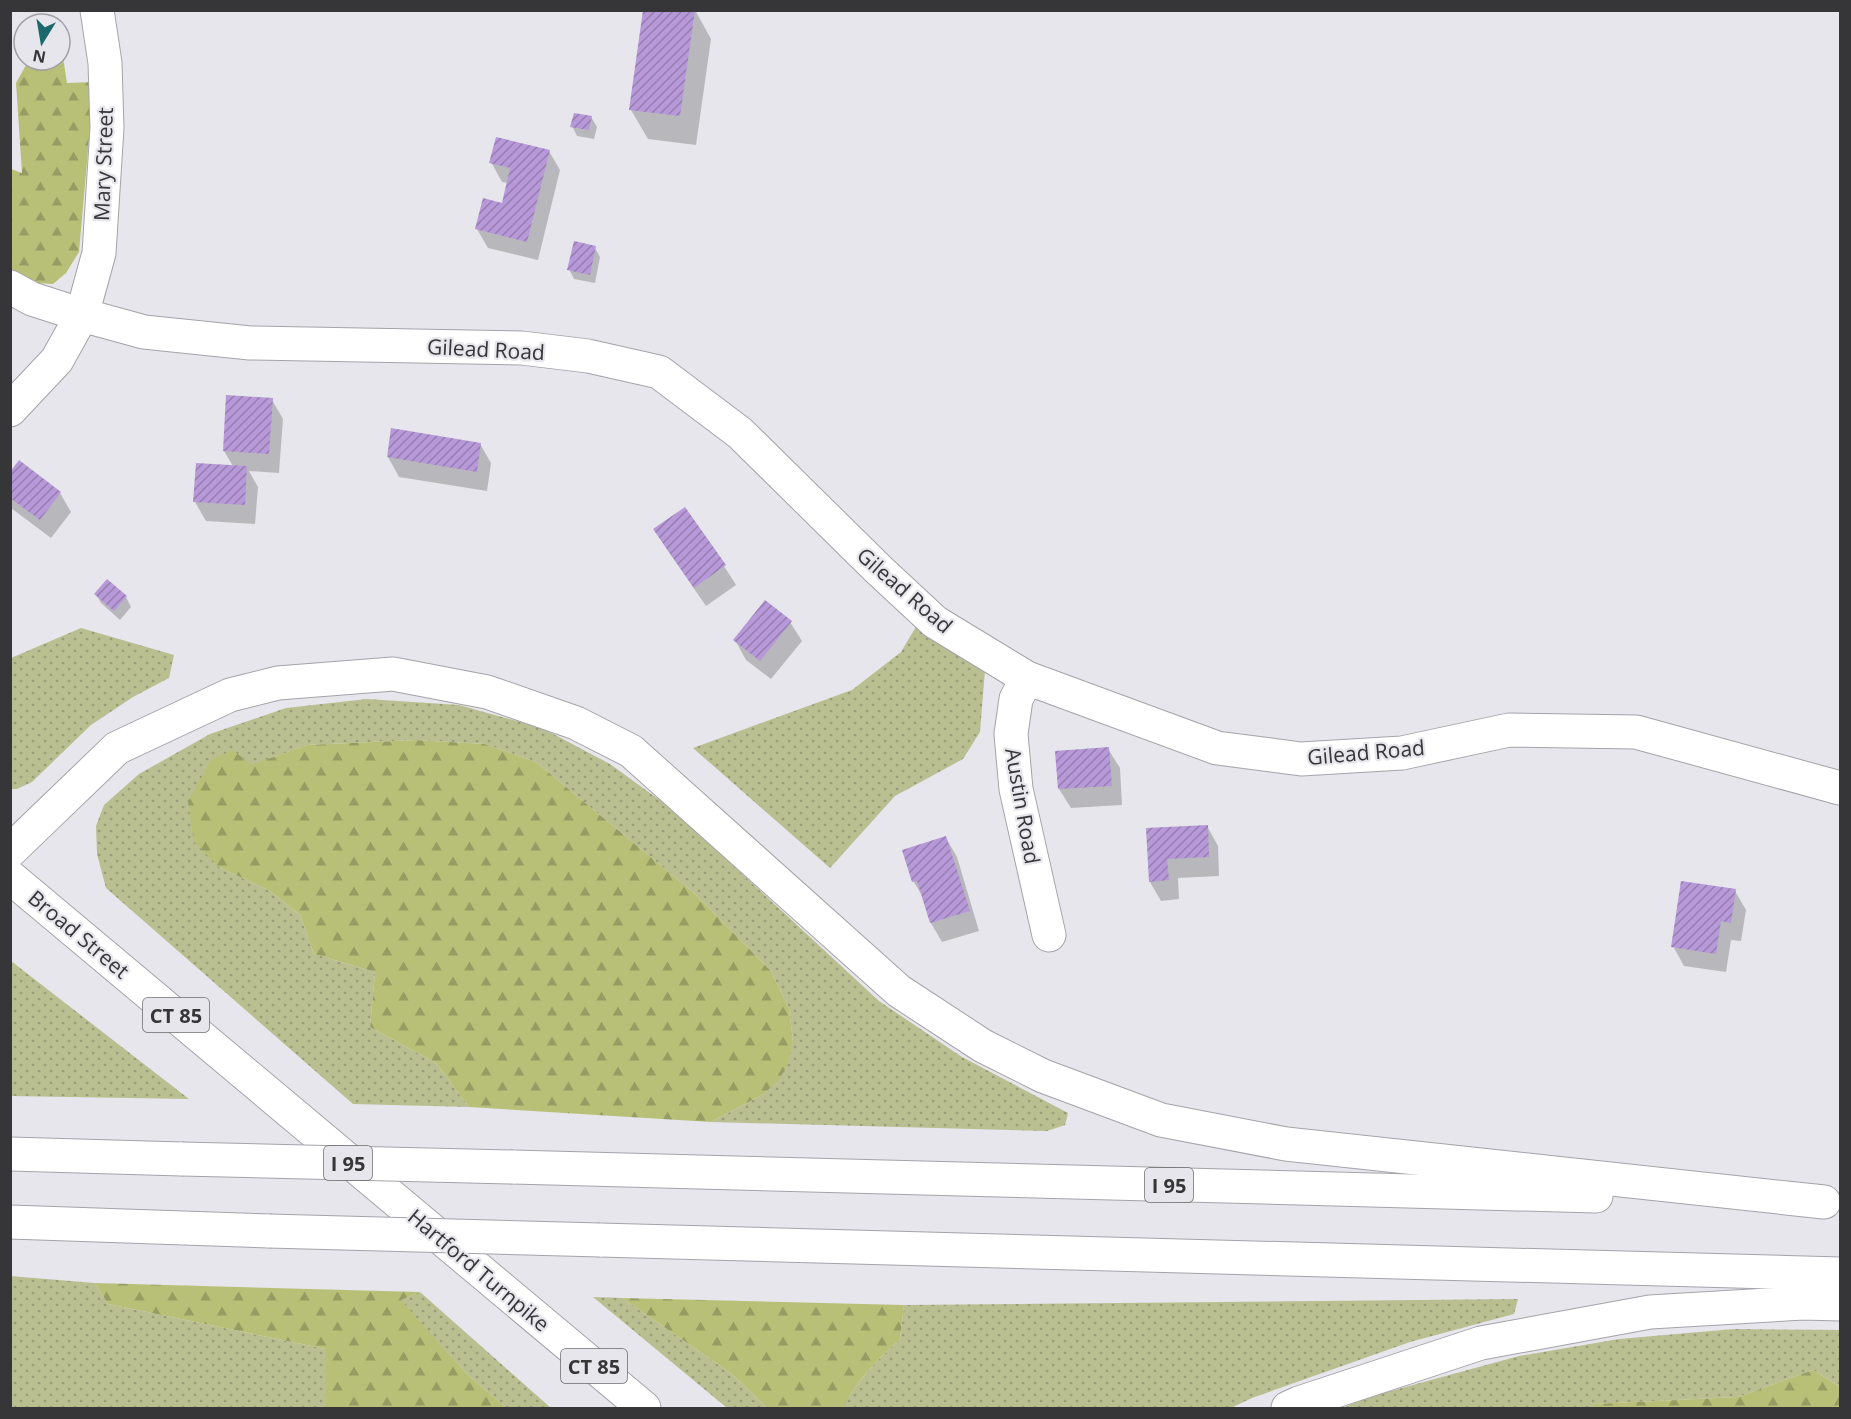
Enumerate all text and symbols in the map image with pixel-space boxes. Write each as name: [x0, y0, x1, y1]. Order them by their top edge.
north arrow: [12, 12, 72, 72]
text: N: [31, 45, 48, 69]
street label: Mary Street: [87, 107, 119, 221]
street label: Gilead Road: [426, 332, 546, 366]
street label: Gilead Road: [851, 541, 959, 639]
street label: Gilead Road: [1306, 733, 1426, 771]
street label: Austin Road: [999, 746, 1047, 866]
street label: Broad Street: [23, 884, 135, 984]
road number: CT 85: [143, 998, 209, 1032]
road number: I 95: [324, 1146, 372, 1180]
road number: I 95: [1145, 1168, 1193, 1202]
street label: Hartford Turnpike: [402, 1202, 556, 1338]
road number: CT 85: [561, 1349, 627, 1383]

